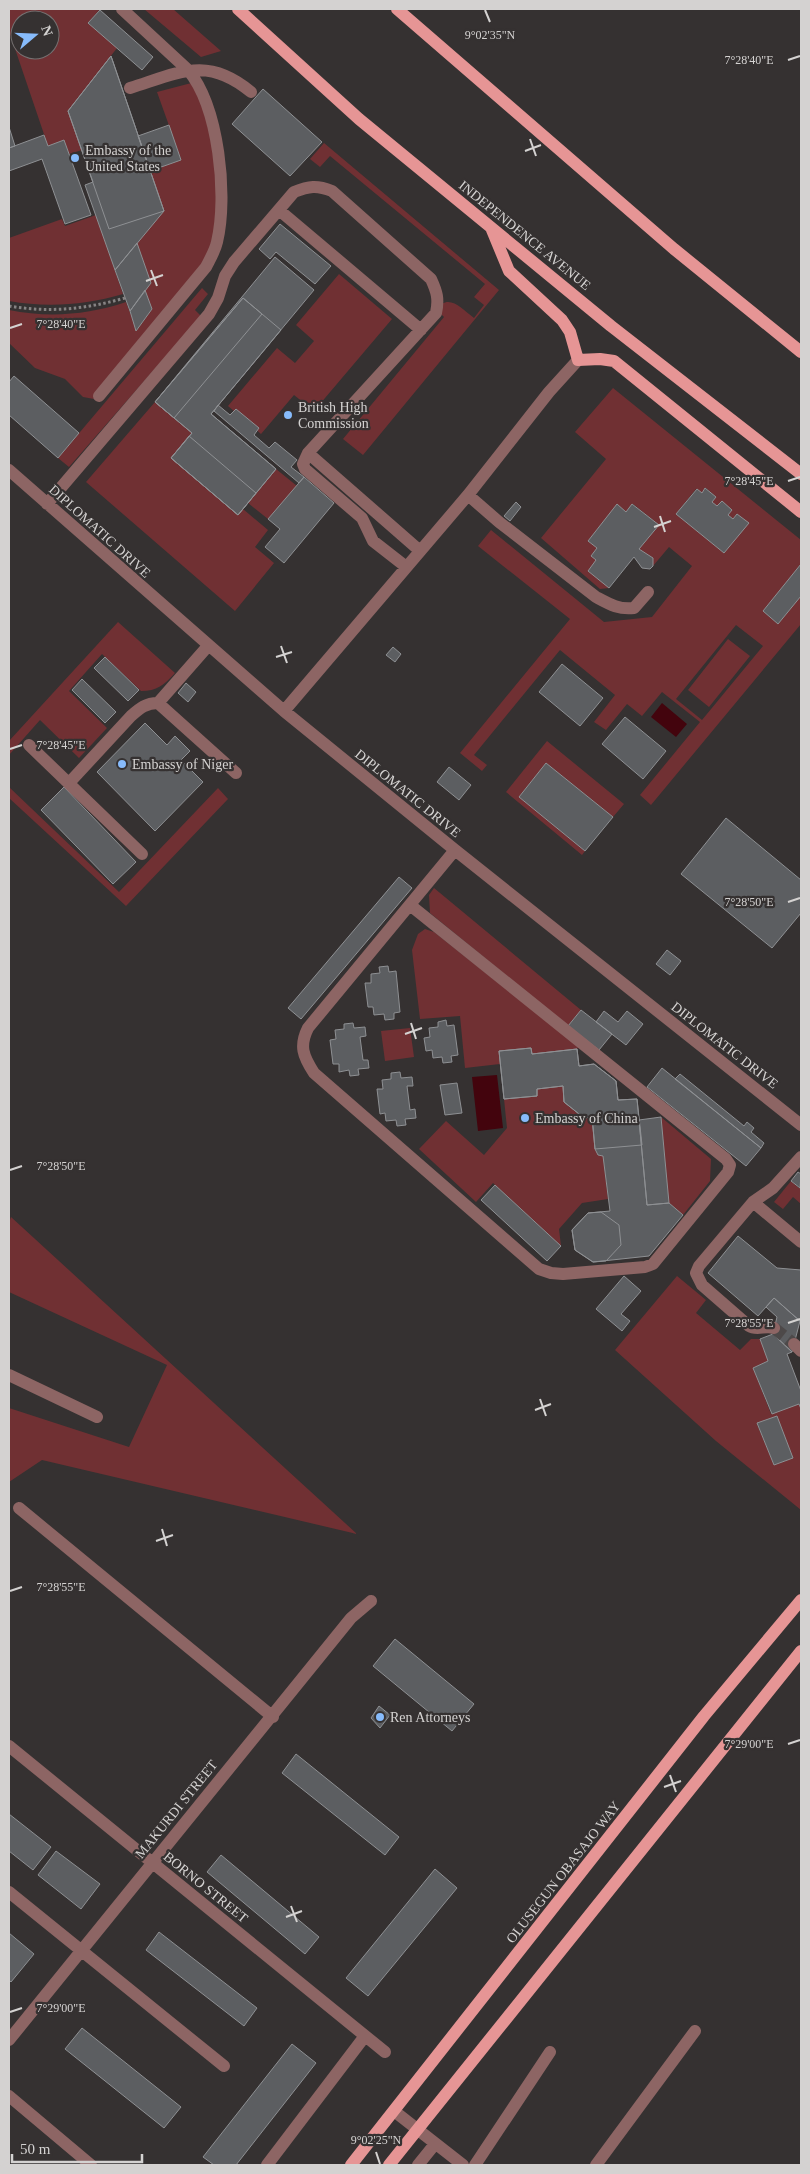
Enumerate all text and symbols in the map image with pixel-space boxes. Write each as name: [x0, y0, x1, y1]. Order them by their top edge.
north arrow: [10, 10, 60, 60]
text: N: [38, 24, 56, 38]
text: 9°02'35"N: [465, 28, 516, 42]
text: 7°28'40"E: [724, 53, 774, 67]
place label: Embassy of the United States: [85, 143, 171, 174]
marker: Embassy of the United States: [69, 152, 81, 164]
street label: INDEPENDENCE AVENUE: [456, 178, 594, 293]
text: 7°28'40"E: [36, 317, 86, 331]
place label: British High Commission: [298, 400, 369, 431]
marker: British High Commission: [282, 409, 294, 421]
text: 7°28'45"E: [724, 474, 774, 488]
street label: DIPLOMATIC DRIVE: [46, 482, 153, 581]
text: 7°28'45"E: [36, 738, 86, 752]
street label: DIPLOMATIC DRIVE: [352, 746, 463, 840]
place label: Embassy of Niger: [132, 757, 233, 772]
marker: Embassy of Niger: [116, 758, 128, 770]
text: 7°28'50"E: [724, 895, 774, 909]
street label: DIPLOMATIC DRIVE: [668, 999, 781, 1092]
place label: Embassy of China: [535, 1111, 638, 1126]
marker: Embassy of China: [519, 1112, 531, 1124]
text: 7°28'50"E: [36, 1159, 86, 1173]
text: 7°28'55"E: [724, 1316, 774, 1330]
text: 7°28'55"E: [36, 1580, 86, 1594]
place label: Ren Attorneys: [390, 1710, 471, 1725]
marker: Ren Attorneys: [374, 1711, 386, 1723]
text: 7°29'00"E: [724, 1737, 774, 1751]
street label: MAKURDI STREET: [132, 1757, 221, 1861]
street label: OLUSEGUN OBASAJO WAY: [503, 1798, 623, 1946]
street label: BORNO STREET: [161, 1849, 251, 1926]
text: 7°29'00"E: [36, 2001, 86, 2015]
scale bar: [12, 2132, 142, 2164]
text: 9°02'25"N: [351, 2133, 402, 2147]
text: 50 m: [20, 2141, 51, 2157]

